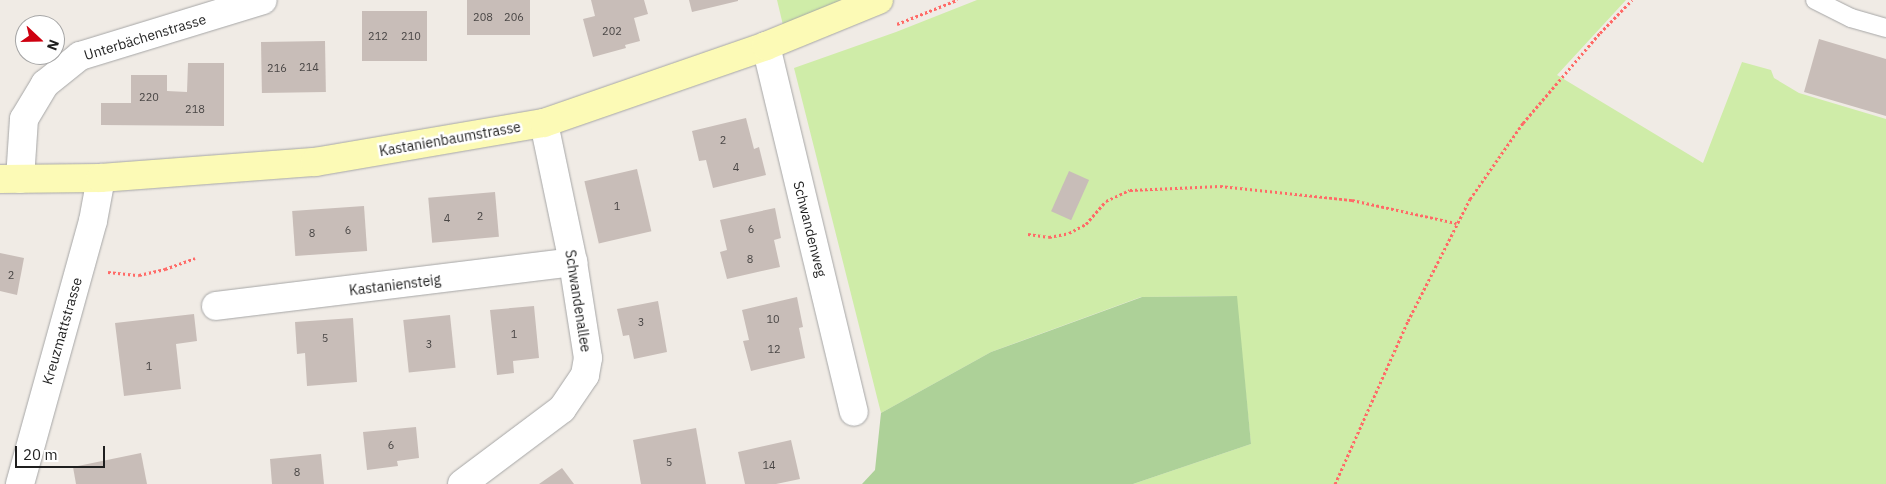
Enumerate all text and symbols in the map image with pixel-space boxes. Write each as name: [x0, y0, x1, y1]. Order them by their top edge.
street label: Unterbächenstrasse: [82, 10, 208, 64]
house number: 208: [473, 10, 493, 24]
house number: 206: [504, 10, 524, 24]
north arrow: [15, 15, 65, 65]
house number: 202: [602, 24, 622, 38]
house number: 212: [368, 29, 388, 43]
house number: 210: [401, 29, 421, 43]
text: N: [43, 37, 63, 53]
house number: 214: [299, 60, 319, 74]
house number: 216: [267, 61, 287, 75]
house number: 220: [139, 90, 159, 104]
house number: 218: [185, 102, 205, 116]
street label: Kastanienbaumstrasse: [378, 118, 522, 160]
house number: 2: [720, 133, 726, 147]
house number: 4: [733, 160, 739, 174]
street label: Schwandenweg: [790, 179, 830, 279]
house number: 1: [614, 199, 620, 213]
house number: 2: [477, 209, 483, 223]
house number: 4: [444, 211, 450, 225]
house number: 6: [748, 222, 754, 236]
house number: 6: [345, 223, 351, 237]
house number: 8: [309, 226, 315, 240]
street label: Schwandenallee: [562, 249, 594, 353]
house number: 8: [747, 252, 753, 266]
house number: 2: [8, 268, 14, 282]
street label: Kastaniensteig: [348, 271, 442, 299]
street label: Kreuzmattstrasse: [39, 275, 85, 387]
house number: 10: [766, 312, 780, 326]
house number: 3: [638, 315, 644, 329]
house number: 1: [511, 327, 517, 341]
house number: 5: [322, 331, 328, 345]
house number: 3: [426, 337, 432, 351]
house number: 12: [767, 342, 781, 356]
house number: 1: [146, 359, 152, 373]
scale bar: [18, 436, 108, 468]
house number: 6: [388, 438, 394, 452]
text: 20 m: [23, 445, 58, 464]
house number: 5: [666, 455, 672, 469]
house number: 14: [762, 458, 776, 472]
house number: 8: [294, 465, 300, 479]

